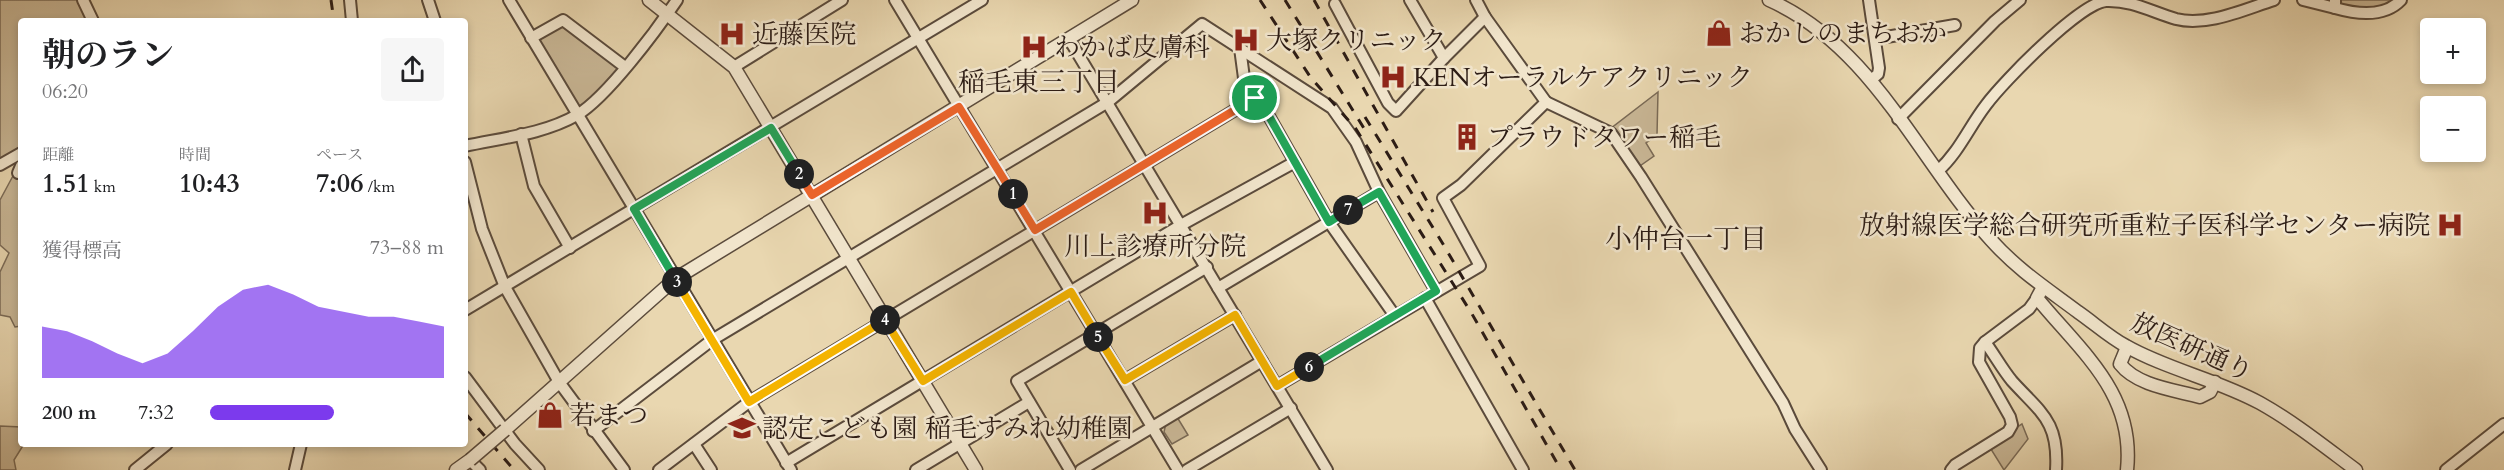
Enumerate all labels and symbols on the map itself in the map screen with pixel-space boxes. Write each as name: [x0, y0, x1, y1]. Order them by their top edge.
place label: おかしのまちおか: [1739, 16, 1947, 51]
place label: 近藤医院: [752, 17, 856, 52]
shop icon: おかしのまちおか: [1704, 18, 1734, 48]
hospital icon: 近藤医院: [717, 19, 747, 49]
place label: 大塚クリニック: [1266, 23, 1446, 58]
hospital icon: 大塚クリニック: [1231, 25, 1261, 55]
place label: わかば皮膚科: [1054, 30, 1210, 65]
hospital icon: わかば皮膚科: [1019, 32, 1049, 62]
place label: KENオーラルケアクリニック: [1413, 60, 1753, 95]
hospital icon: KENオーラルケアクリニック: [1378, 62, 1408, 92]
district label: 稲毛東三丁目: [958, 64, 1120, 101]
pin: [1229, 72, 1280, 123]
place label: プラウドタワー稲毛: [1487, 120, 1721, 155]
building icon: プラウドタワー稲毛: [1452, 122, 1482, 152]
pin: 2: [784, 159, 814, 189]
pin: 1: [998, 179, 1028, 209]
pin: 7: [1333, 195, 1363, 225]
hospital icon: 川上診療所分院: [1140, 198, 1170, 228]
place label: 放射線医学総合研究所重粒子医科学センター病院: [1859, 208, 2430, 243]
hospital icon: 放射線医学総合研究所重粒子医科学センター病院: [2435, 210, 2465, 240]
district label: 小仲台一丁目: [1605, 221, 1767, 258]
place label: 川上診療所分院: [1064, 229, 1246, 264]
pin: 3: [662, 267, 692, 297]
pin: 4: [870, 305, 900, 335]
street label: 放医研通り: [2125, 305, 2258, 390]
pin: 5: [1083, 322, 1113, 352]
pin: 6: [1294, 352, 1324, 382]
place label: 若まつ: [570, 398, 648, 433]
shop icon: 若まつ: [535, 400, 565, 430]
place label: 認定こども園 稲毛すみれ幼稚園: [762, 411, 1133, 446]
school or university icon: 認定こども園 稲毛すみれ幼稚園: [727, 413, 757, 443]

